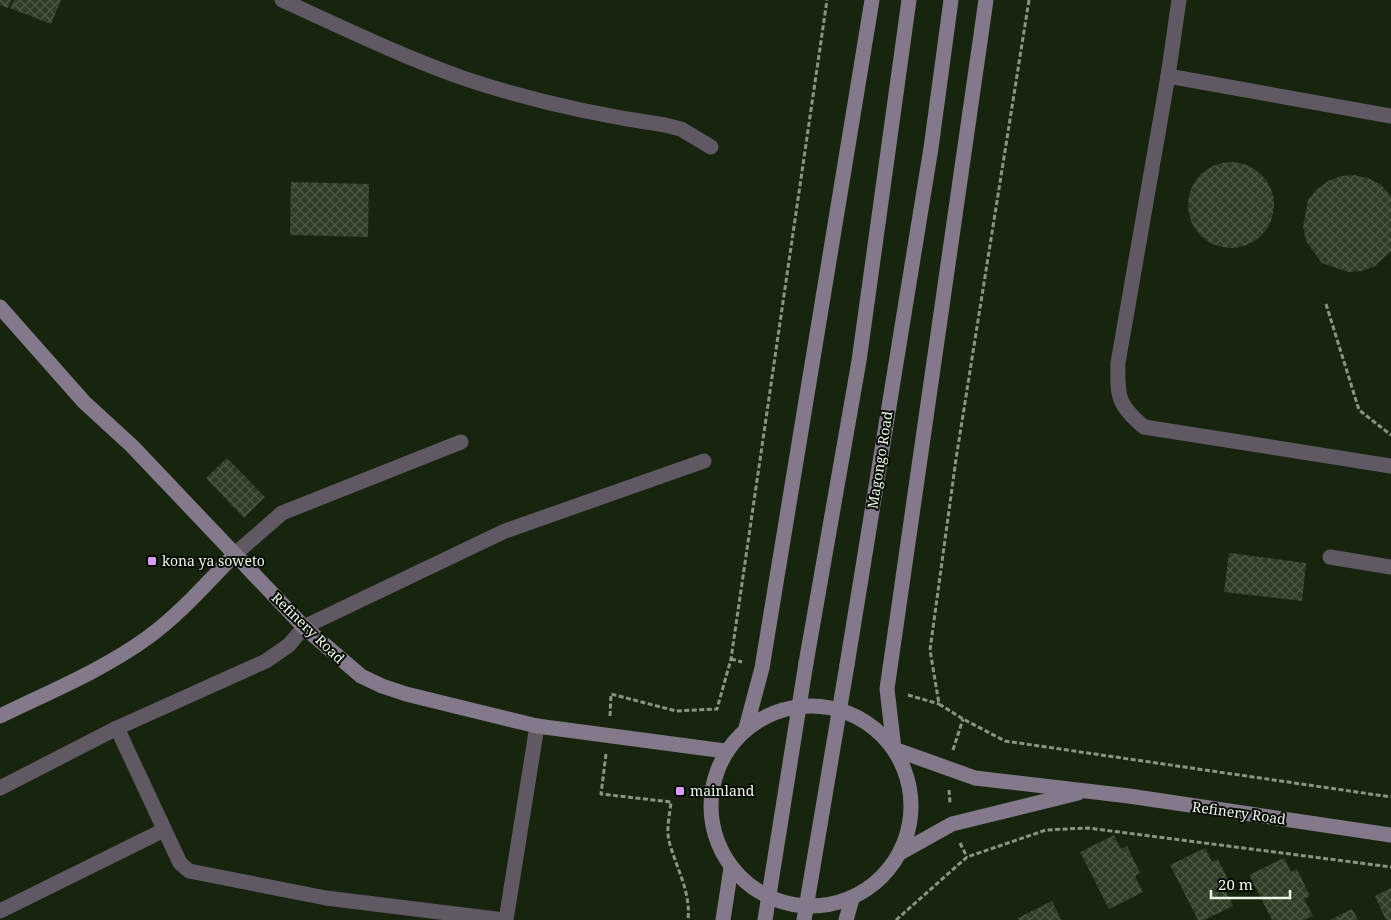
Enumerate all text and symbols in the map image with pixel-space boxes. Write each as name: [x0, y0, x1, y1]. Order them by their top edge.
street label: Magongo Road: [862, 409, 897, 510]
place label: kona ya soweto: [162, 551, 265, 570]
marker: kona ya soweto: [146, 555, 158, 567]
street label: Refinery Road: [268, 588, 349, 668]
place label: mainland: [690, 781, 755, 800]
marker: mainland: [674, 785, 686, 797]
street label: Refinery Road: [1191, 797, 1288, 829]
scale bar: [1211, 868, 1290, 900]
text: 20 m: [1218, 874, 1253, 894]

